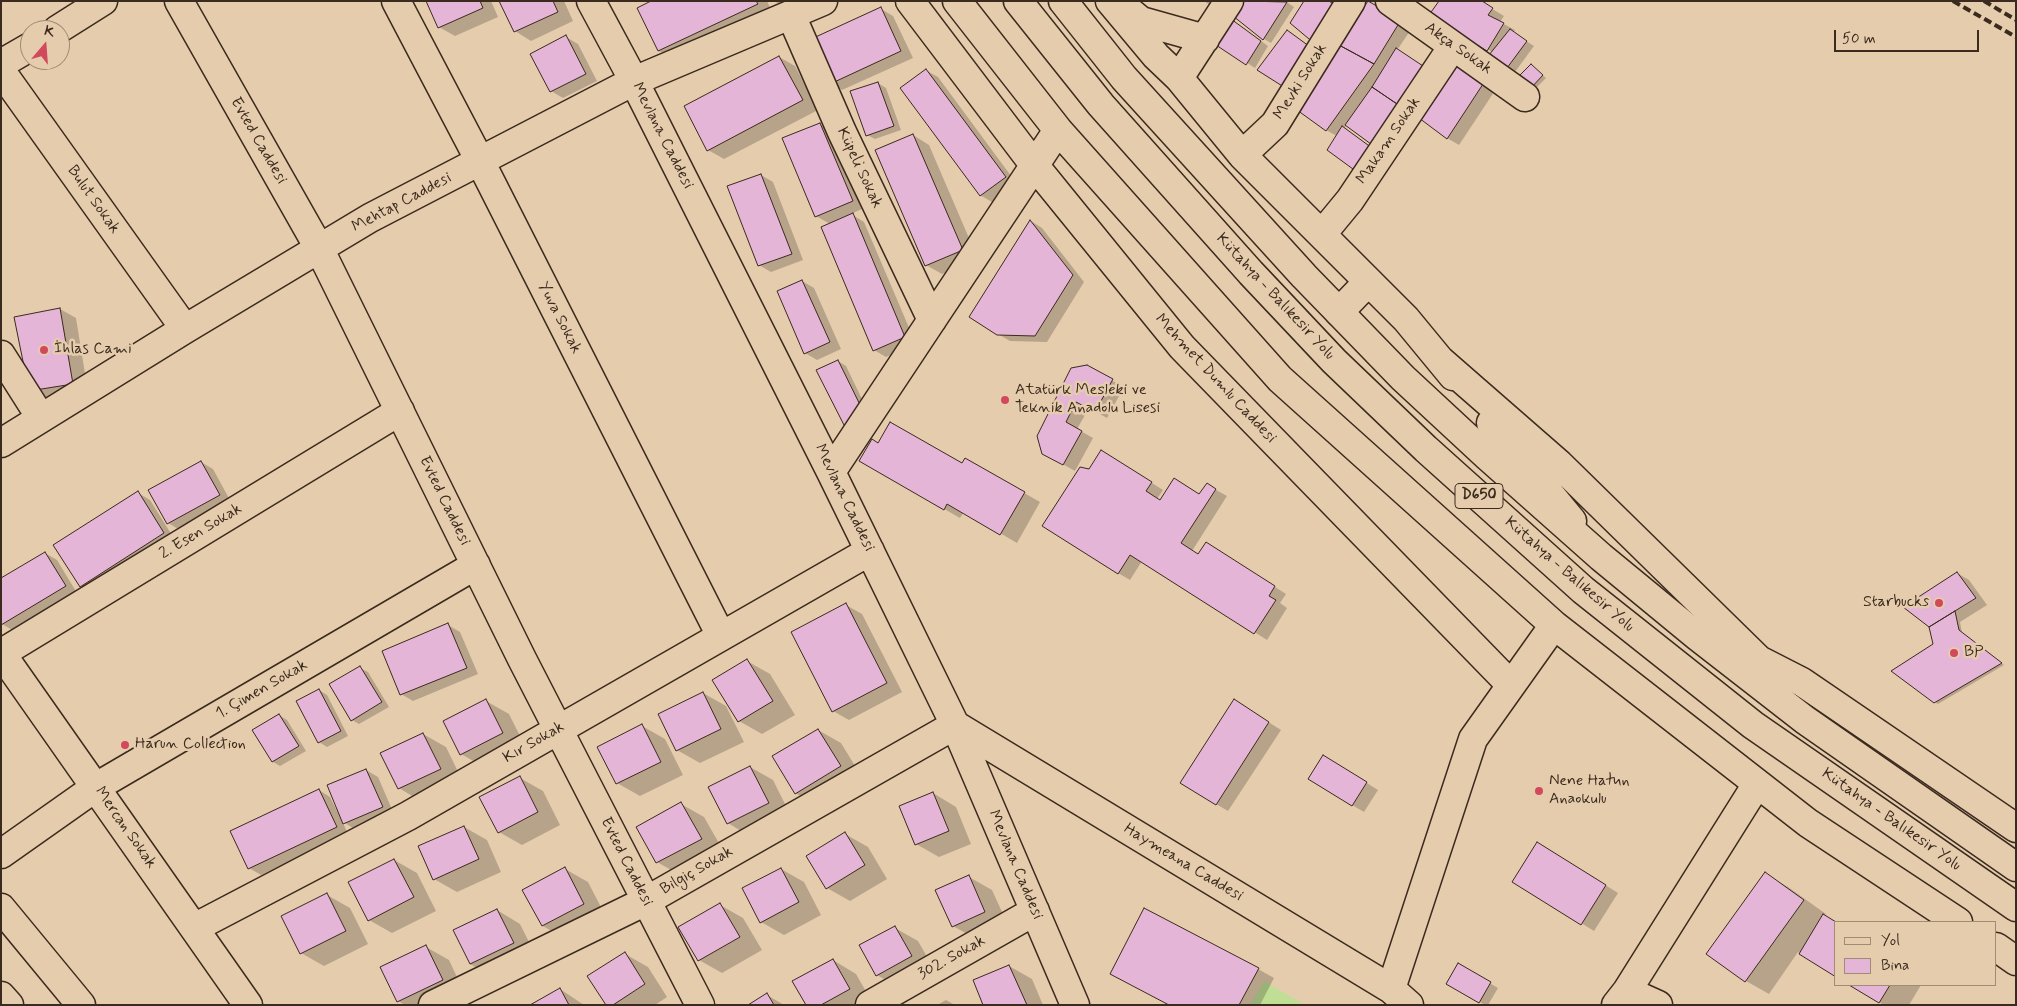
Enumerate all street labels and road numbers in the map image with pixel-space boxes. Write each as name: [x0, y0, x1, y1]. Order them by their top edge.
street label: Akça Sokak: [1421, 19, 1495, 79]
street label: Mevki Sokak: [1270, 40, 1332, 124]
street label: Mevlana Caddesi: [627, 80, 697, 192]
street label: Evted Caddesi: [225, 94, 291, 188]
street label: Makam Sokak: [1353, 94, 1425, 188]
street label: Küpeli Sokak: [832, 125, 886, 211]
street label: Bulut Sokak: [62, 162, 124, 238]
street label: Mehtap Caddesi: [349, 169, 455, 237]
street label: Kütahya - Balıkesir Yolu: [1211, 230, 1339, 364]
street label: Yuva Sokak: [533, 279, 585, 357]
street label: Mehmet Dumlu Caddesi: [1150, 310, 1280, 448]
street label: Mevlana Caddesi: [810, 441, 878, 555]
street label: Evted Caddesi: [414, 453, 474, 549]
road number: D650: [1455, 484, 1503, 508]
street label: 2. Esen Sokak: [156, 500, 246, 564]
street label: Kütahya - Balıkesir Yolu: [1500, 513, 1638, 637]
street label: 1. Çimen Sokak: [213, 656, 311, 724]
street label: Kır Sokak: [500, 718, 568, 768]
street label: Kütahya - Balıkesir Yolu: [1818, 765, 1964, 875]
street label: Mercan Sokak: [90, 783, 160, 873]
street label: Mevlana Caddesi: [983, 807, 1047, 923]
street label: Evted Caddesi: [595, 814, 657, 910]
street label: Haymeana Caddesi: [1120, 820, 1246, 906]
street label: Bilgiç Sokak: [657, 842, 737, 900]
street label: 302. Sokak: [915, 932, 989, 984]

